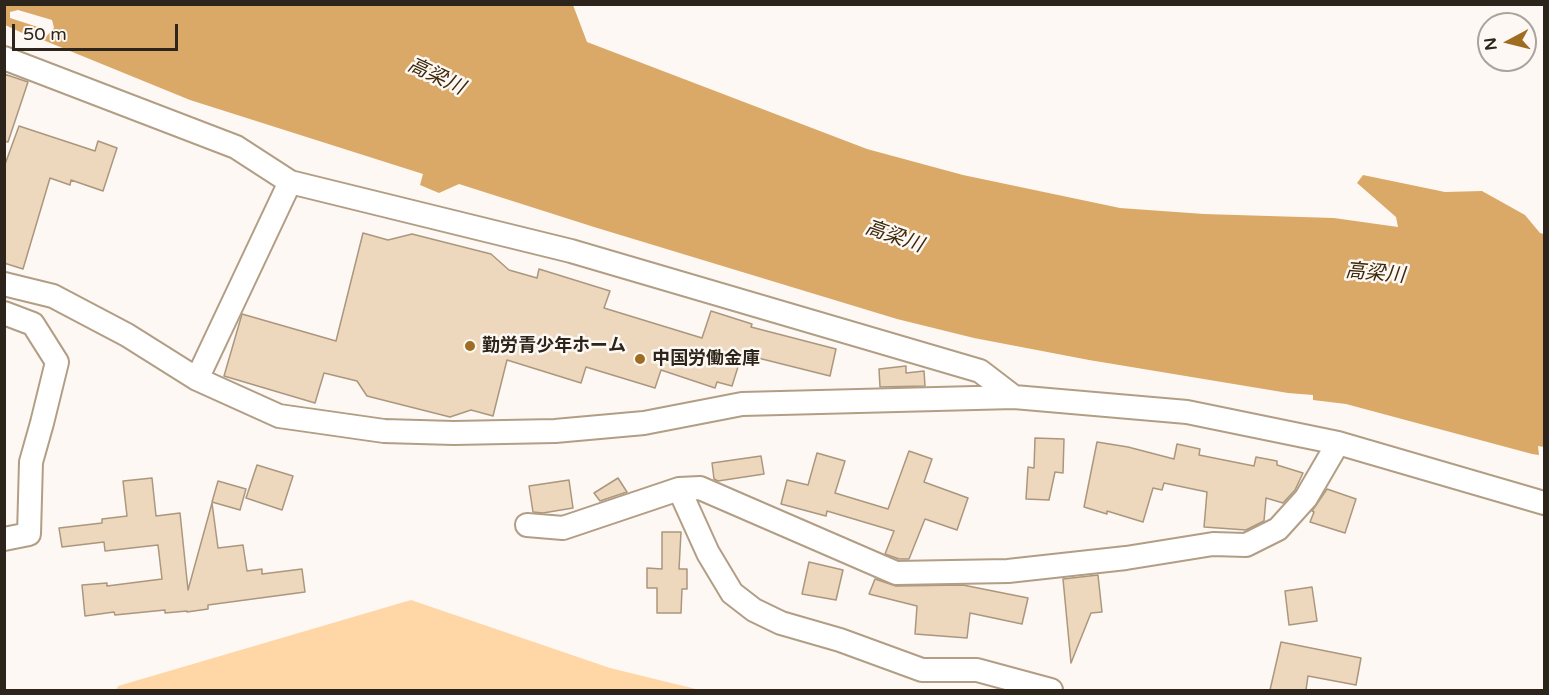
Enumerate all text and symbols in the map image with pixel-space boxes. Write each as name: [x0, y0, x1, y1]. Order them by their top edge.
scale bar: [15, 12, 182, 50]
north arrow: [1477, 12, 1537, 72]
text: 50 m: [23, 23, 67, 45]
text: N: [1480, 36, 1502, 52]
water label: 高梁川: [404, 53, 468, 101]
water label: 高梁川: [862, 216, 926, 258]
water label: 高梁川: [1344, 259, 1406, 289]
place label: 勤労青少年ホーム: [482, 335, 626, 357]
marker: 勤労青少年ホーム: [463, 339, 477, 353]
place label: 中国労働金庫: [652, 348, 760, 370]
marker: 中国労働金庫: [633, 352, 647, 366]

